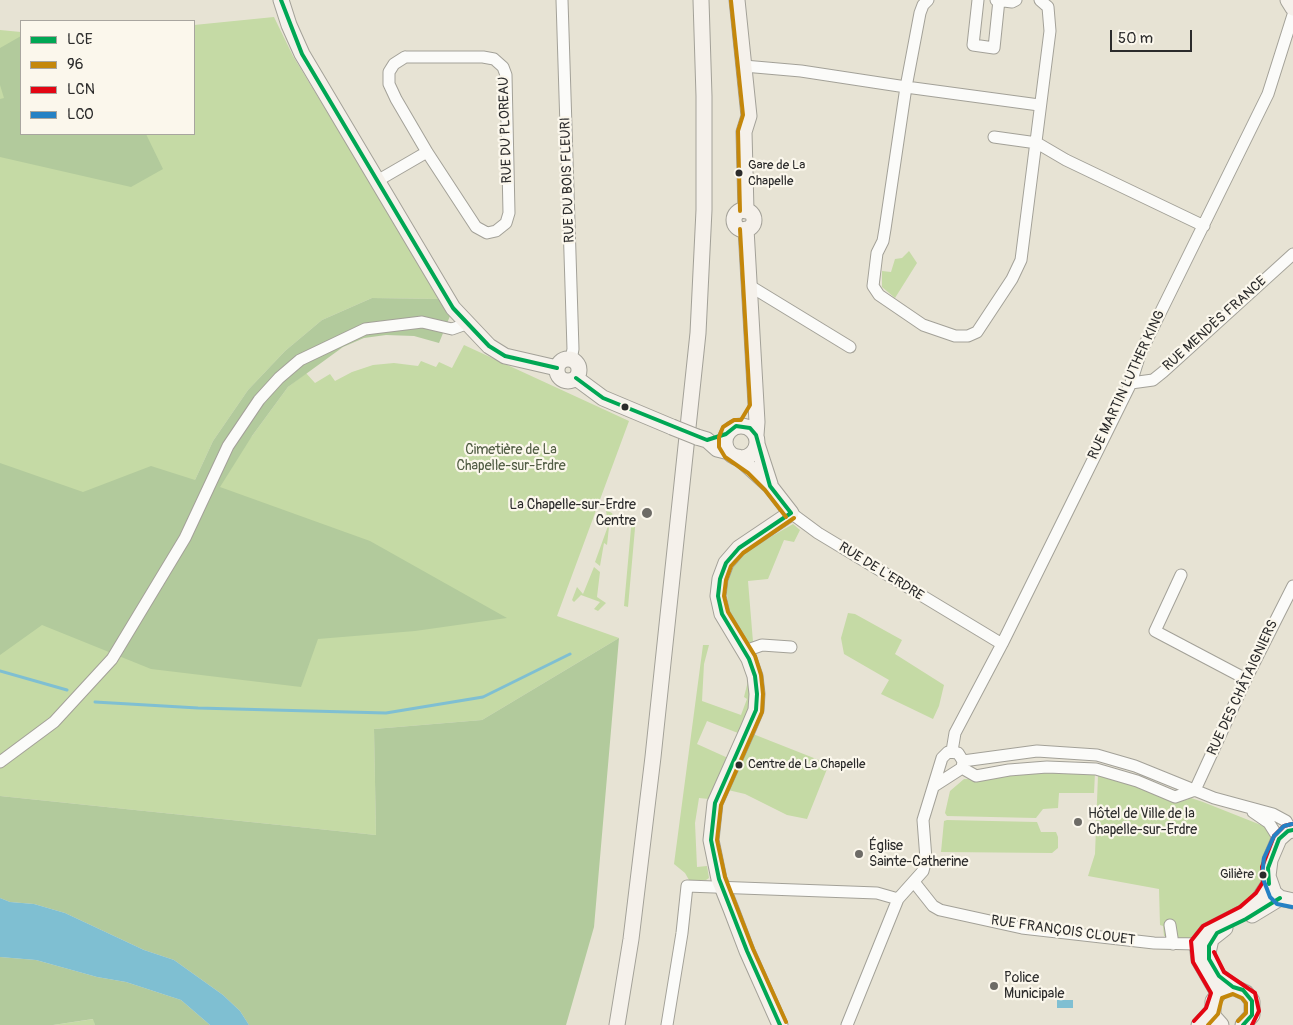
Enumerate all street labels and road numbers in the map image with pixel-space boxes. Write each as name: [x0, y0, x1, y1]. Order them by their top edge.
street label: RUE DU PLOREAU: [496, 76, 516, 184]
street label: RUE DU BOIS FLEURI: [557, 117, 579, 243]
street label: RUE MENDÈS FRANCE: [1160, 273, 1270, 375]
street label: RUE MARTIN LUTHER KING: [1085, 308, 1169, 462]
street label: RUE DE L'ERDRE: [835, 539, 927, 605]
street label: RUE DES CHÂTAIGNIERS: [1204, 618, 1282, 758]
street label: RUE FRANÇOIS CLOUET: [990, 913, 1136, 949]

